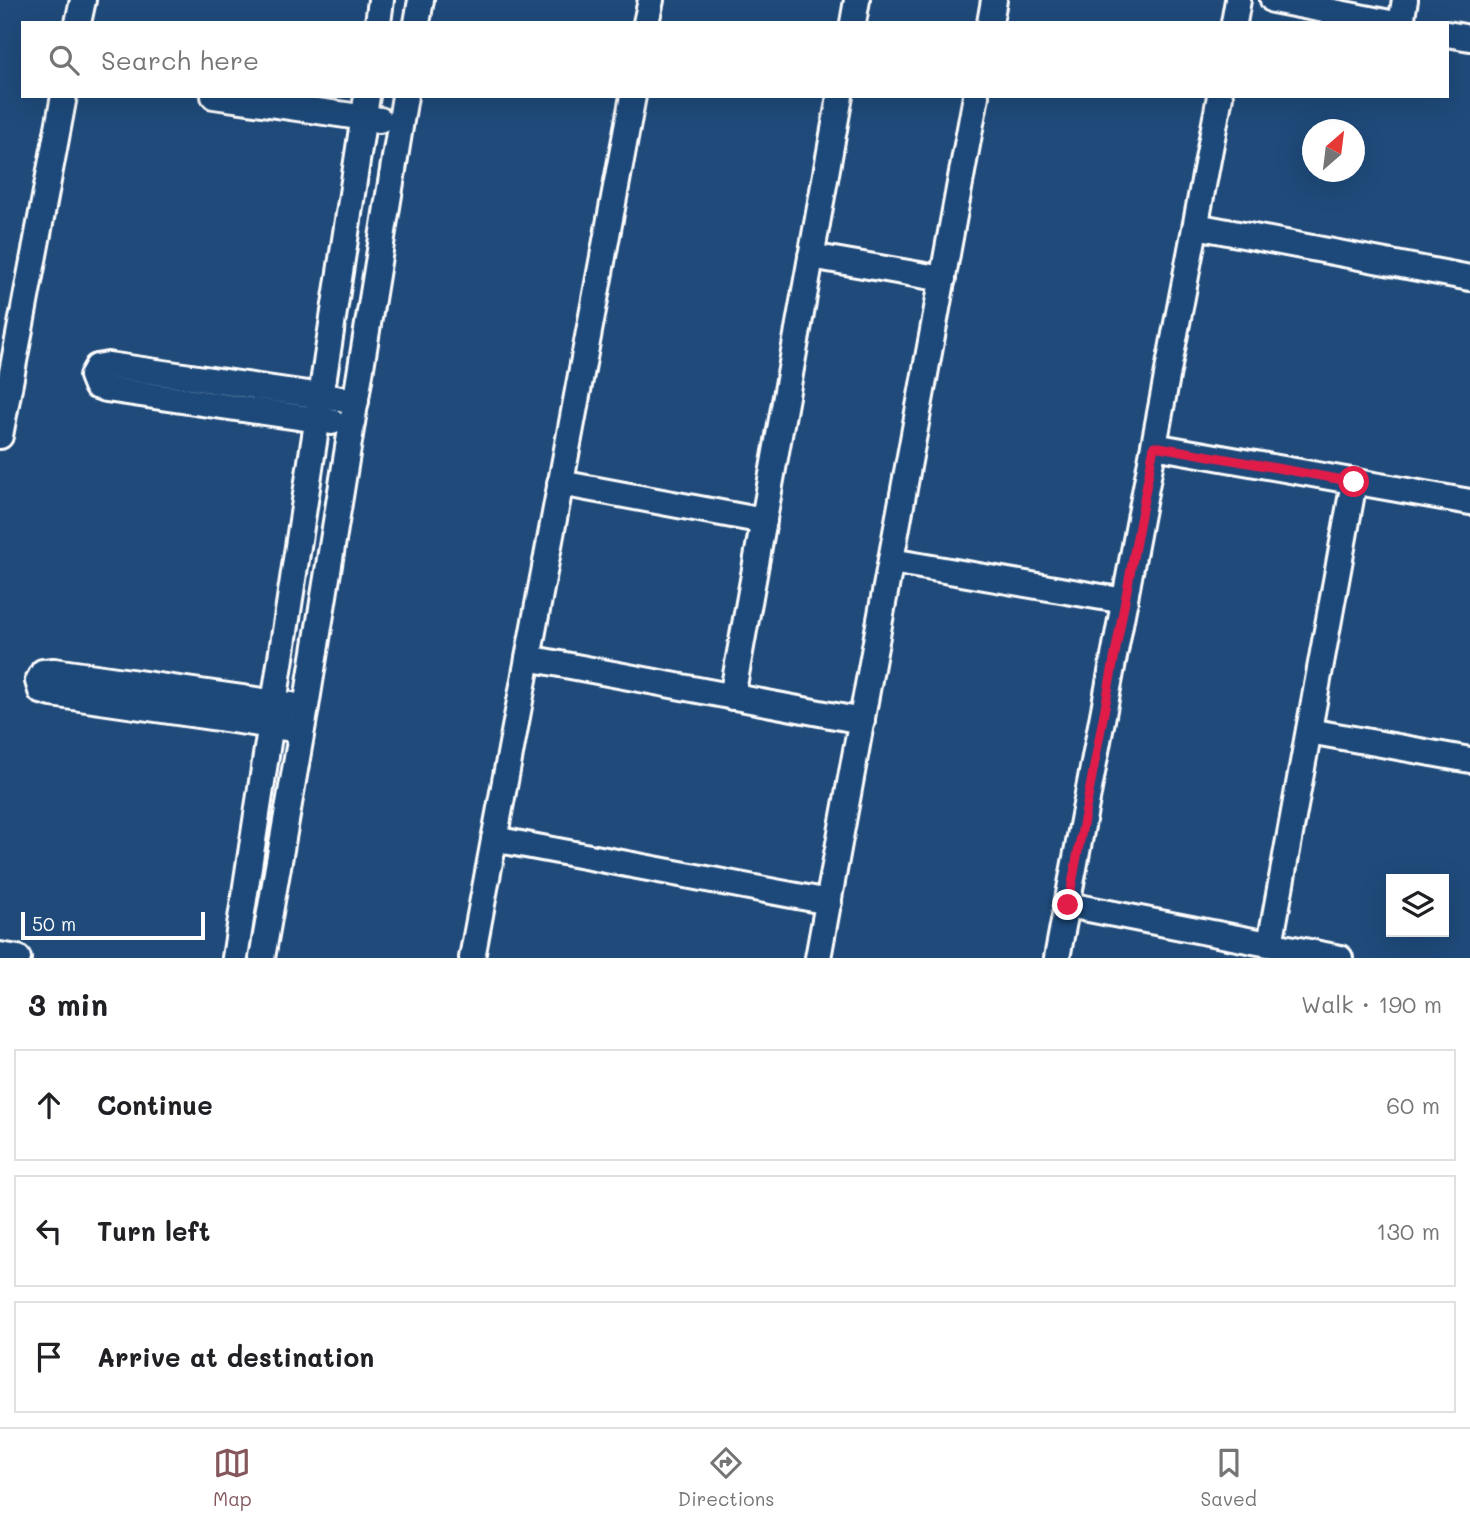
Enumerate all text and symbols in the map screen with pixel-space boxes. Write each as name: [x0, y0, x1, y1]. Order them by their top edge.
search box: [21, 21, 1449, 98]
icon: search: [45, 41, 83, 79]
text: Search here: [101, 43, 259, 77]
north arrow: [1302, 119, 1365, 182]
route start: [1338, 466, 1369, 497]
map controls: [1386, 874, 1449, 937]
button: layers: [1386, 874, 1449, 937]
route end: [1052, 889, 1083, 920]
scale bar: [21, 909, 205, 941]
text: 50 m: [32, 911, 76, 936]
text: 3 min: [28, 984, 108, 1024]
text: Walk · 190 m: [1301, 989, 1442, 1019]
icon: ahead: [30, 1086, 68, 1124]
text: Continue: [97, 1088, 213, 1122]
text: 60 m: [1386, 1090, 1440, 1120]
icon: left: [30, 1212, 68, 1250]
text: Turn left: [97, 1214, 210, 1248]
text: 130 m: [1376, 1216, 1440, 1246]
icon: arrive: [30, 1338, 68, 1376]
text: Arrive at destination: [97, 1340, 374, 1374]
tab: Map: [213, 1444, 252, 1511]
tab: Directions: [678, 1444, 774, 1511]
tab: Saved: [1201, 1444, 1257, 1511]

